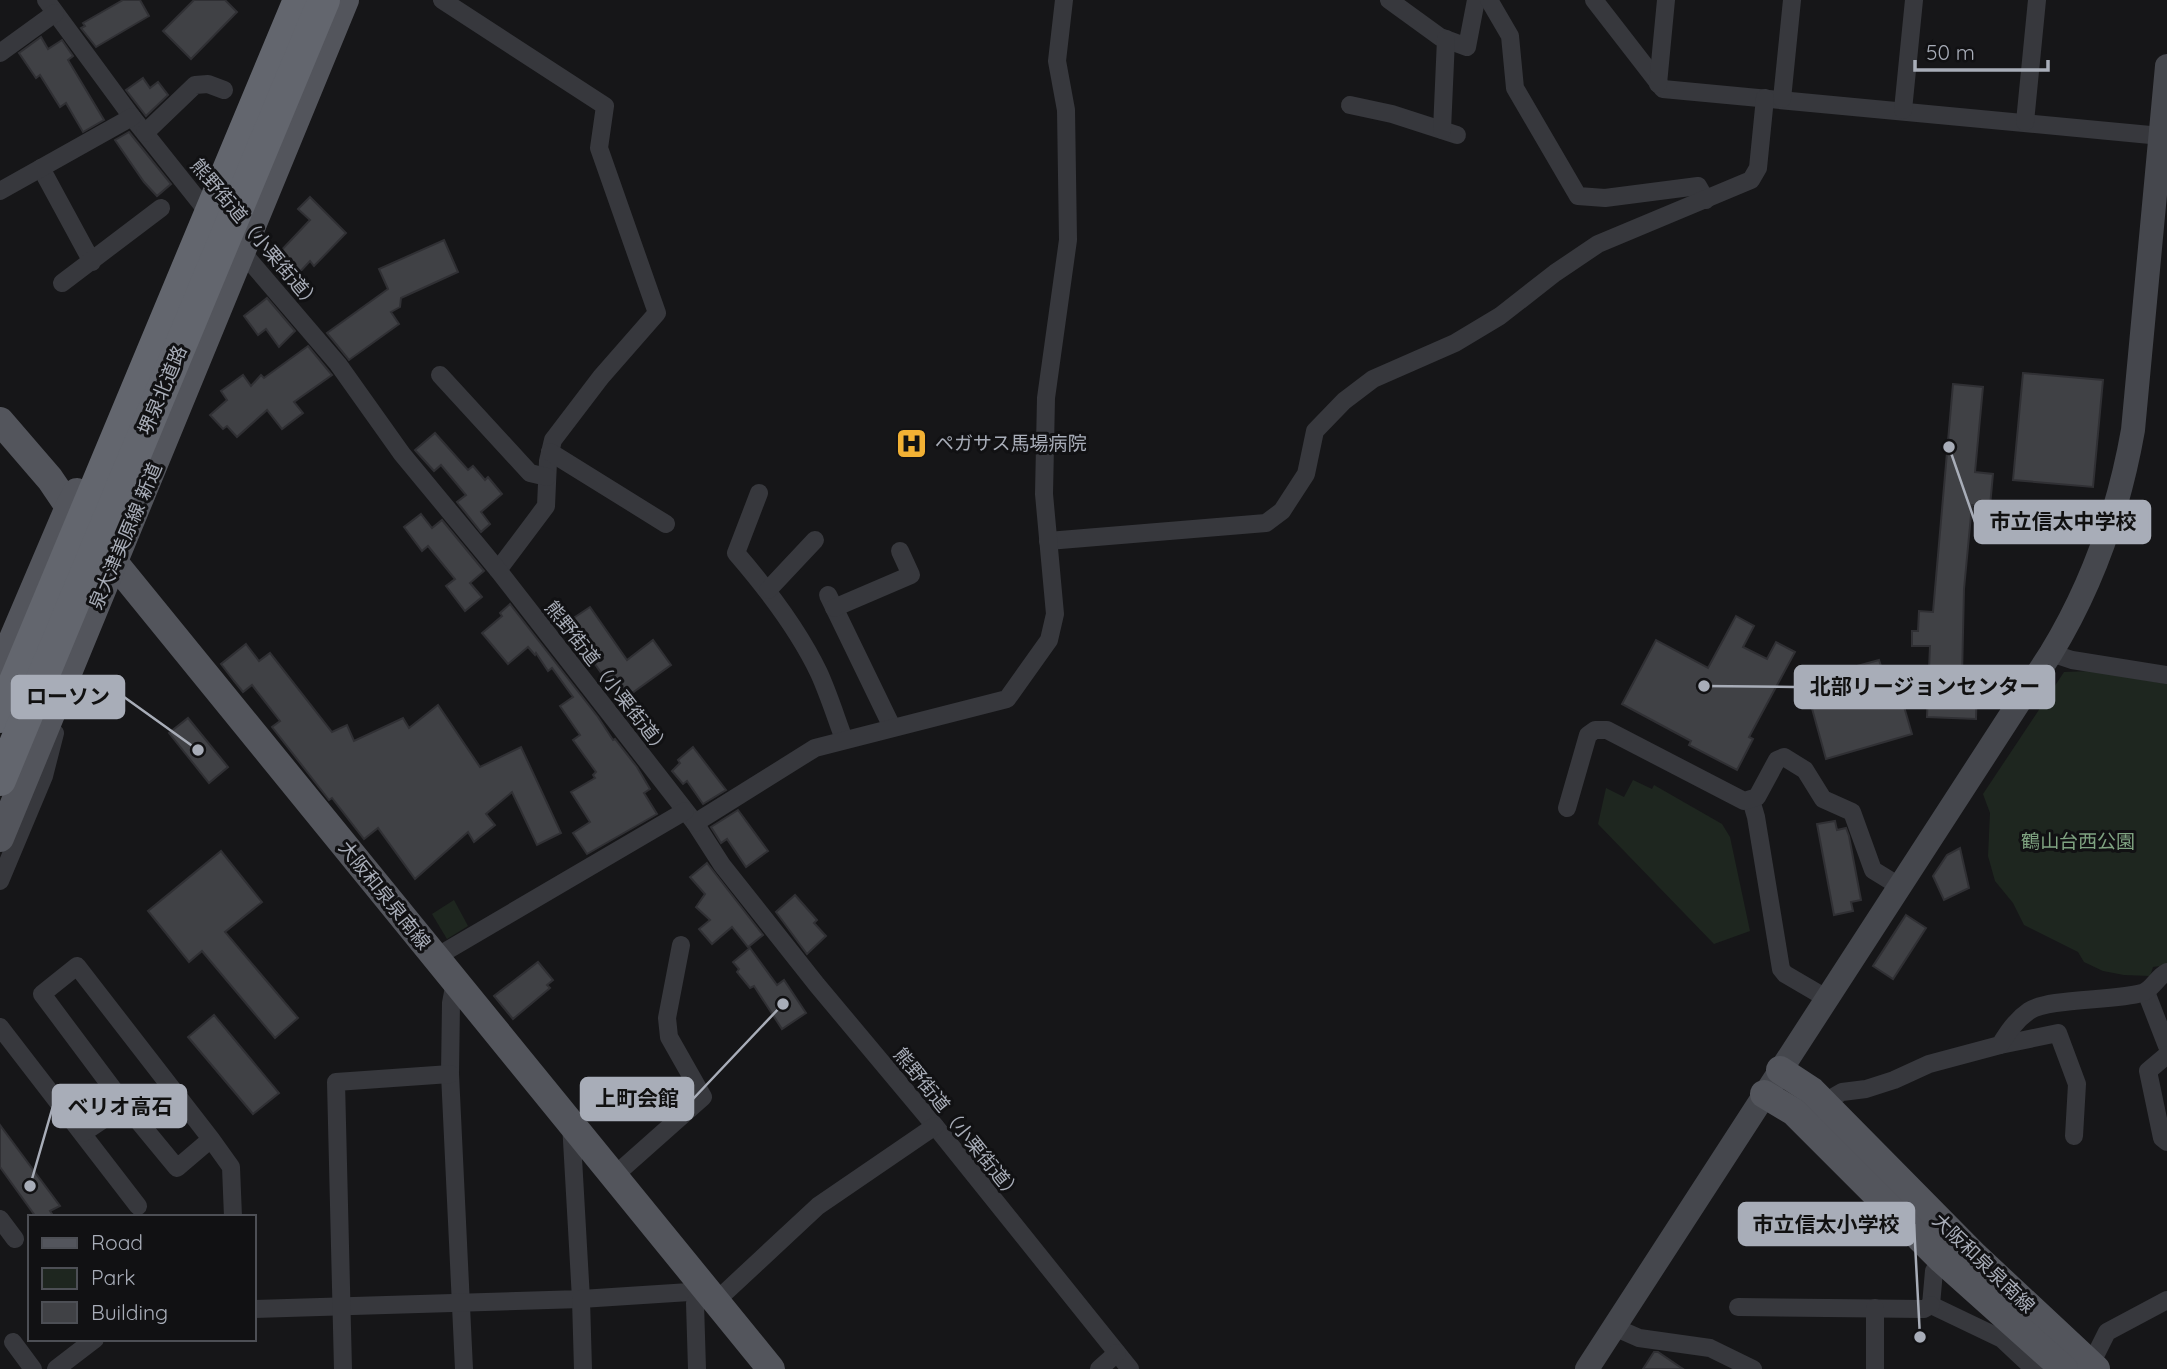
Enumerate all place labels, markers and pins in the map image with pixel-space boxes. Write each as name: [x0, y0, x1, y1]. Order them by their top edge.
hospital icon: ペガサス馬場病院: [895, 426, 929, 460]
place label: ペガサス馬場病院: [935, 431, 1087, 455]
callout: 市立信太中学校: [1975, 501, 2150, 543]
callout: 北部リージョンセンター: [1795, 666, 2054, 708]
callout: ローソン: [12, 676, 124, 718]
callout: 上町会館: [581, 1078, 693, 1120]
callout: ベリオ高石: [53, 1085, 186, 1127]
callout: 市立信太小学校: [1739, 1203, 1914, 1245]

